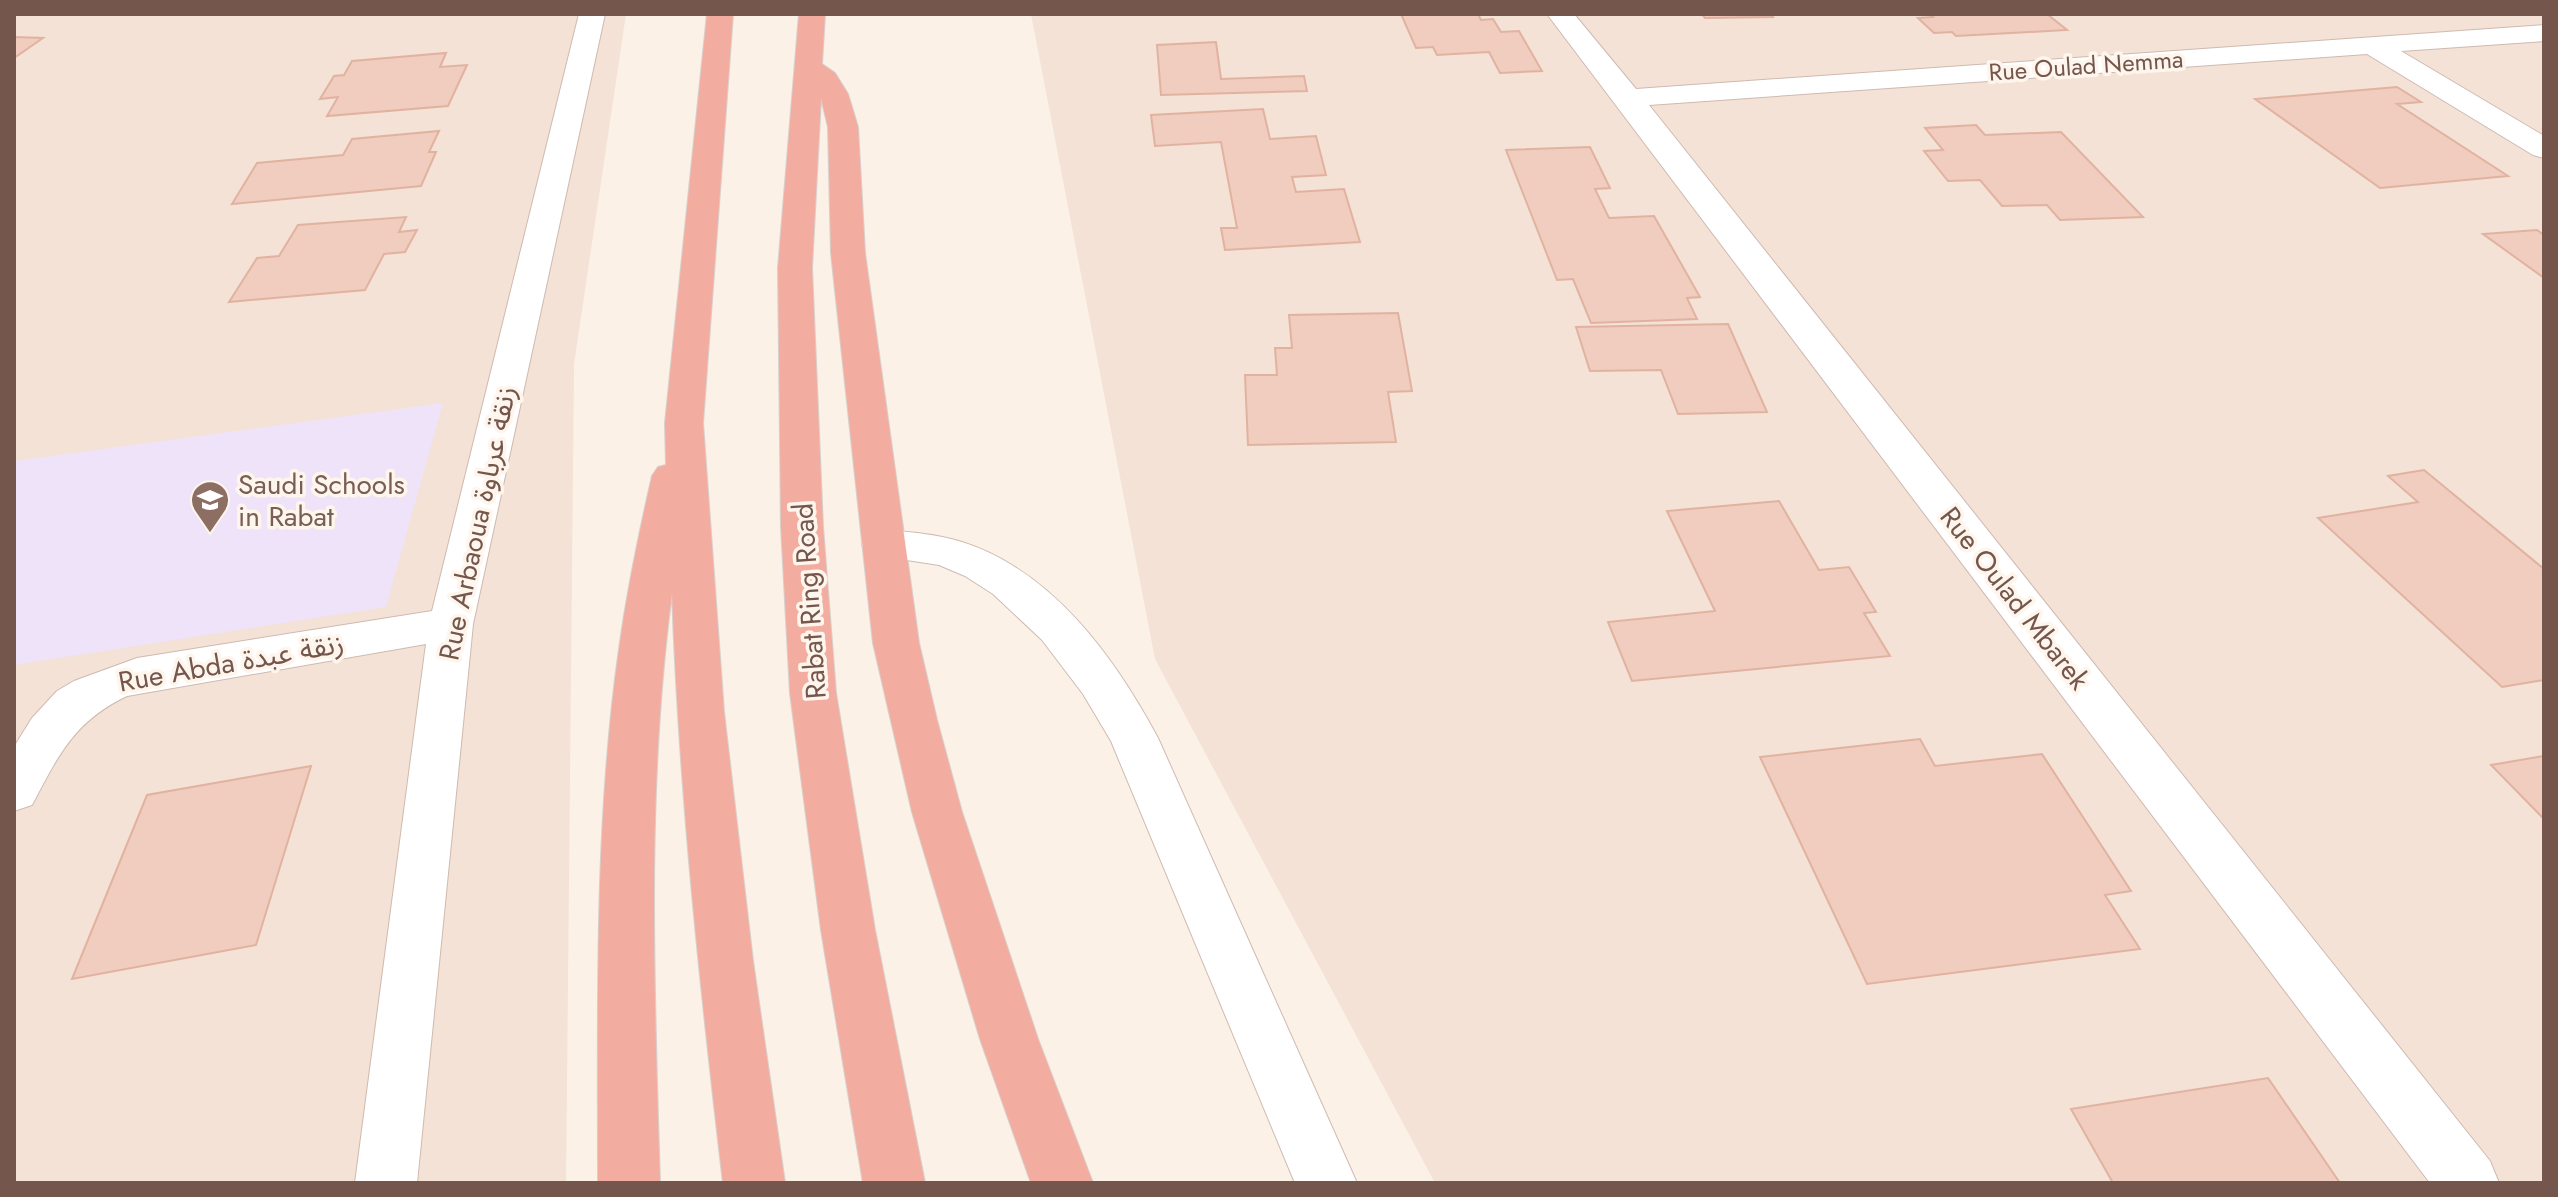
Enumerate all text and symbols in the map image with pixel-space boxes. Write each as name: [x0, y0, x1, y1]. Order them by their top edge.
street label: Rue Oulad Nemma: [1987, 41, 2184, 90]
street label: Rue Arbaoua زنقة عرباوة: [428, 382, 527, 664]
place label: Saudi Schools in Rabat: [238, 464, 405, 537]
school or university icon: Saudi Schools in Rabat: [189, 479, 231, 534]
street label: Rue Oulad Mbarek: [1930, 498, 2100, 699]
street label: Rabat Ring Road: [782, 502, 837, 700]
street label: Rue Abda زنقة عبدة: [115, 622, 347, 702]

